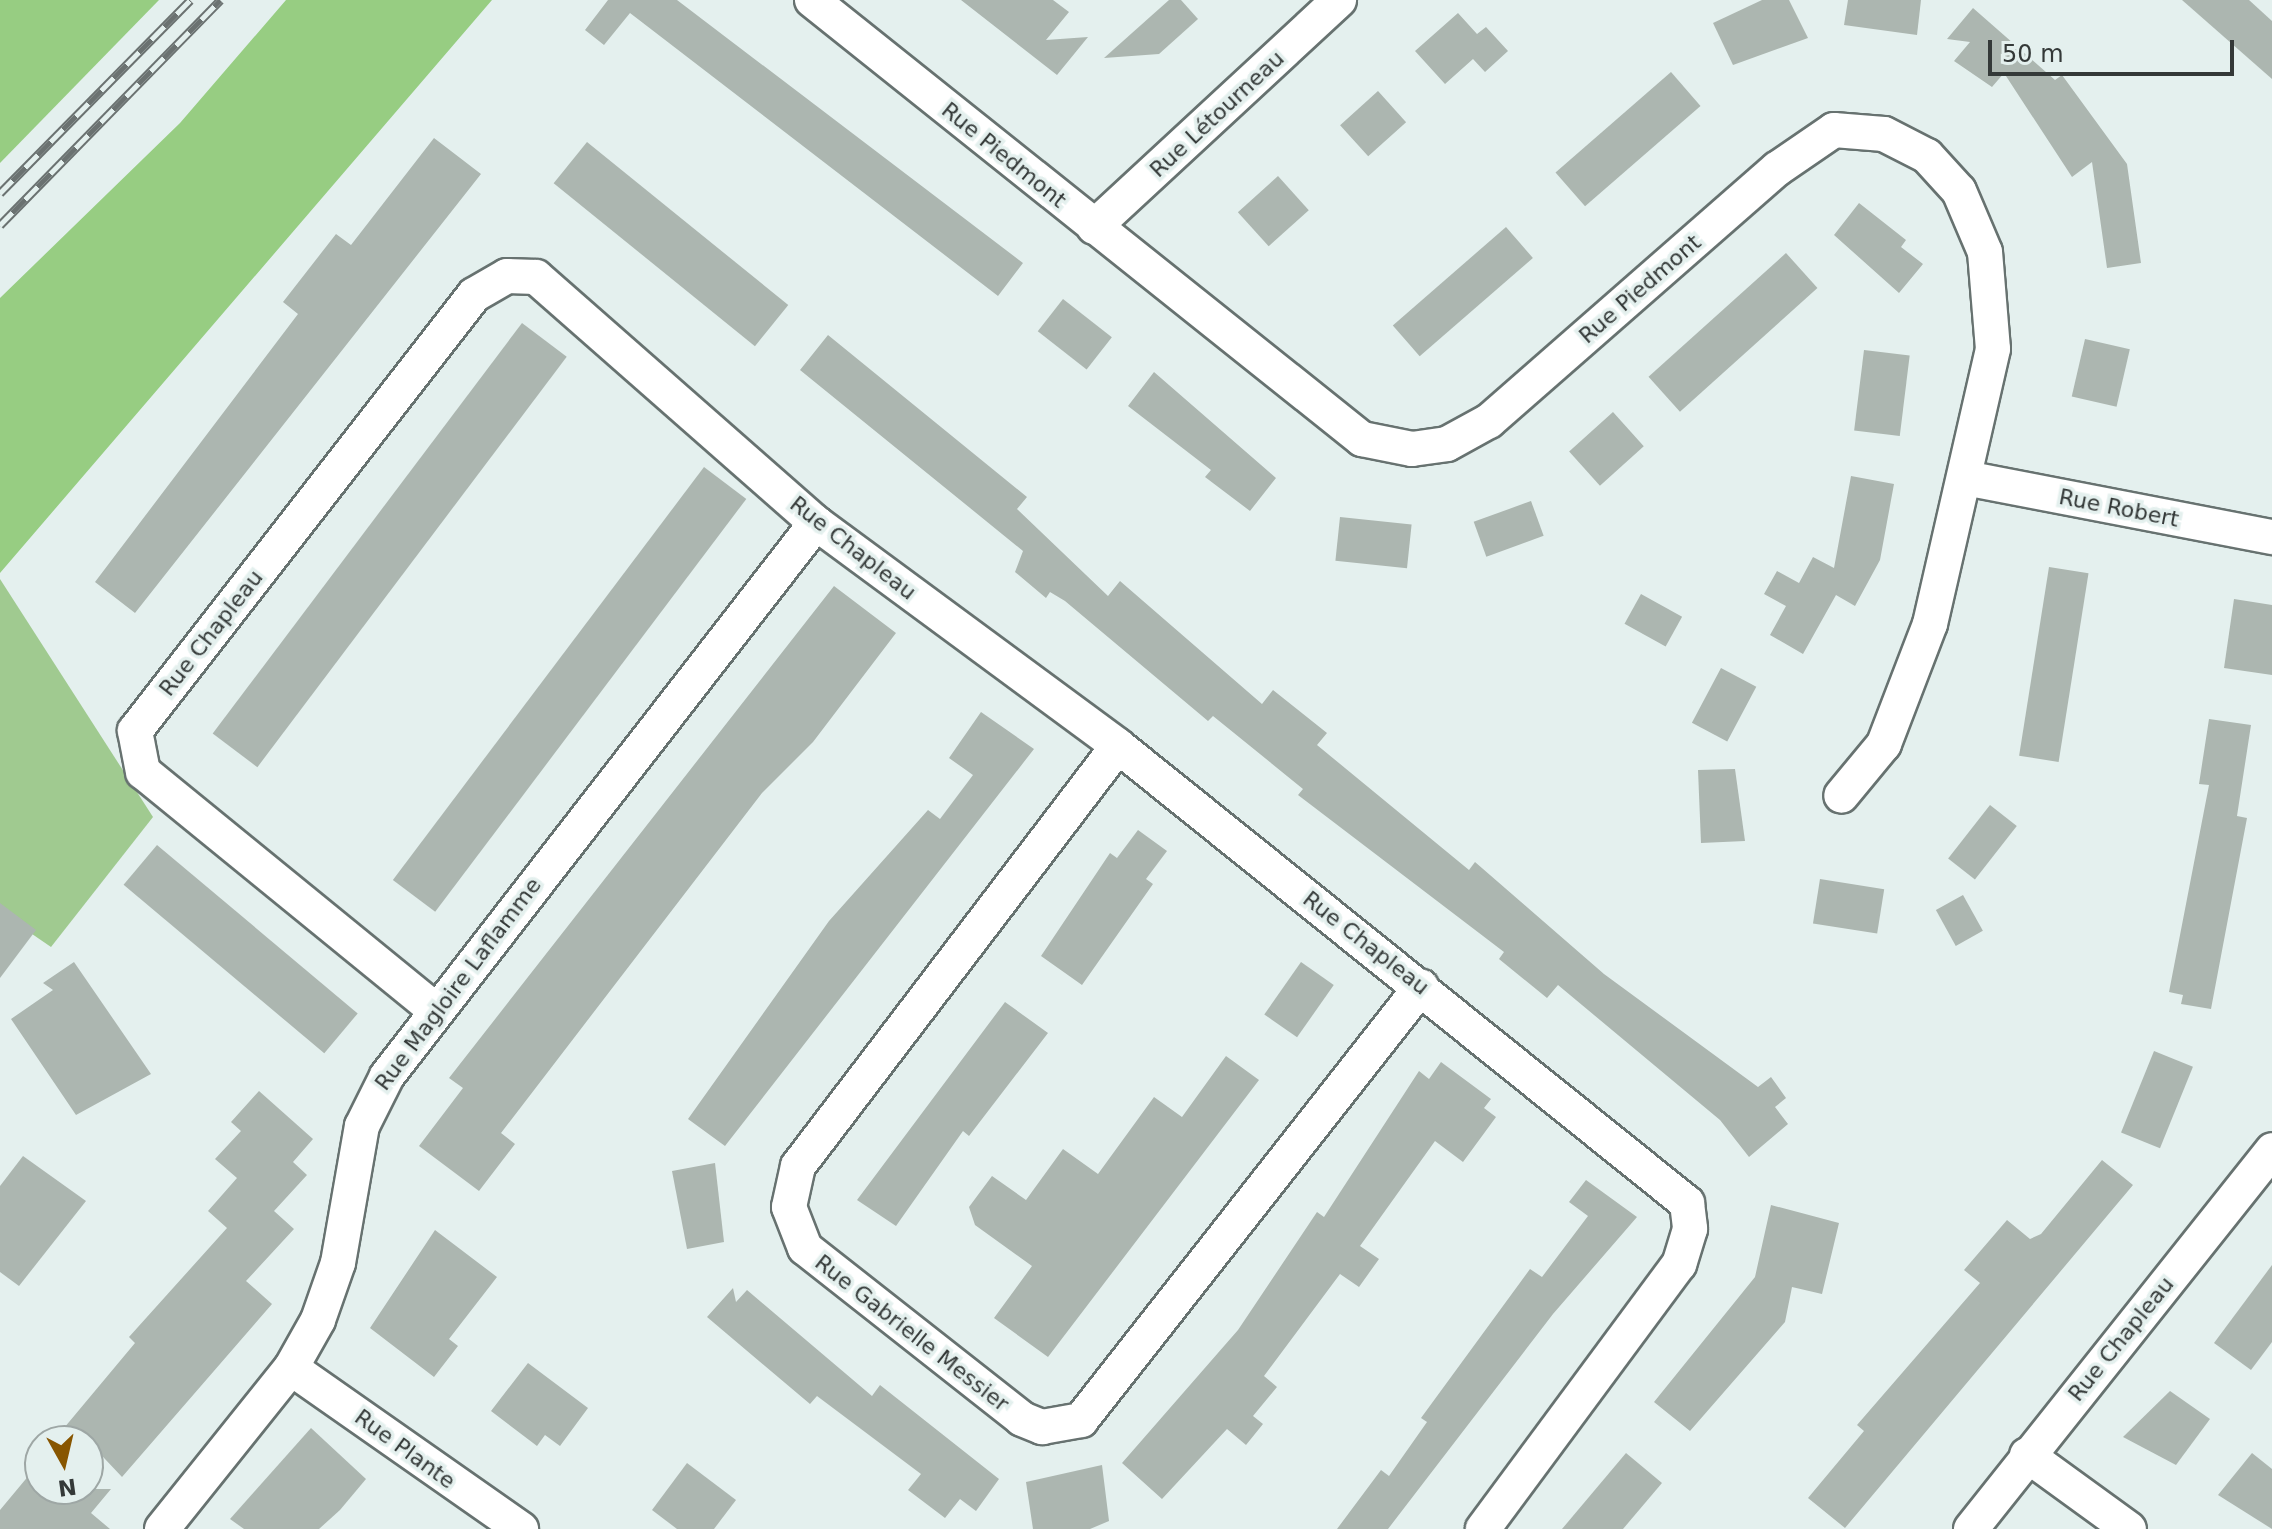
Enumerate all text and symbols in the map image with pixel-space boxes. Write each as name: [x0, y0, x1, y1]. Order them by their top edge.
scale bar: [1992, 24, 2238, 74]
text: 50 m: [2002, 40, 2064, 68]
street label: Rue Létourneau: [1144, 45, 1290, 183]
street label: Rue Piedmont: [936, 97, 1072, 213]
street label: Rue Piedmont: [1574, 229, 1706, 349]
street label: Rue Robert: [2057, 483, 2181, 533]
street label: Rue Chapleau: [785, 491, 921, 605]
street label: Rue Chapleau: [154, 565, 268, 701]
street label: Rue Magloire Laflamme: [369, 872, 547, 1096]
street label: Rue Chapleau: [1298, 886, 1434, 1000]
street label: Rue Gabrielle Messier: [810, 1249, 1014, 1417]
street label: Rue Chapleau: [2063, 1271, 2179, 1407]
street label: Rue Plante: [350, 1404, 460, 1494]
north arrow: [24, 1425, 104, 1505]
text: N: [56, 1474, 78, 1501]

